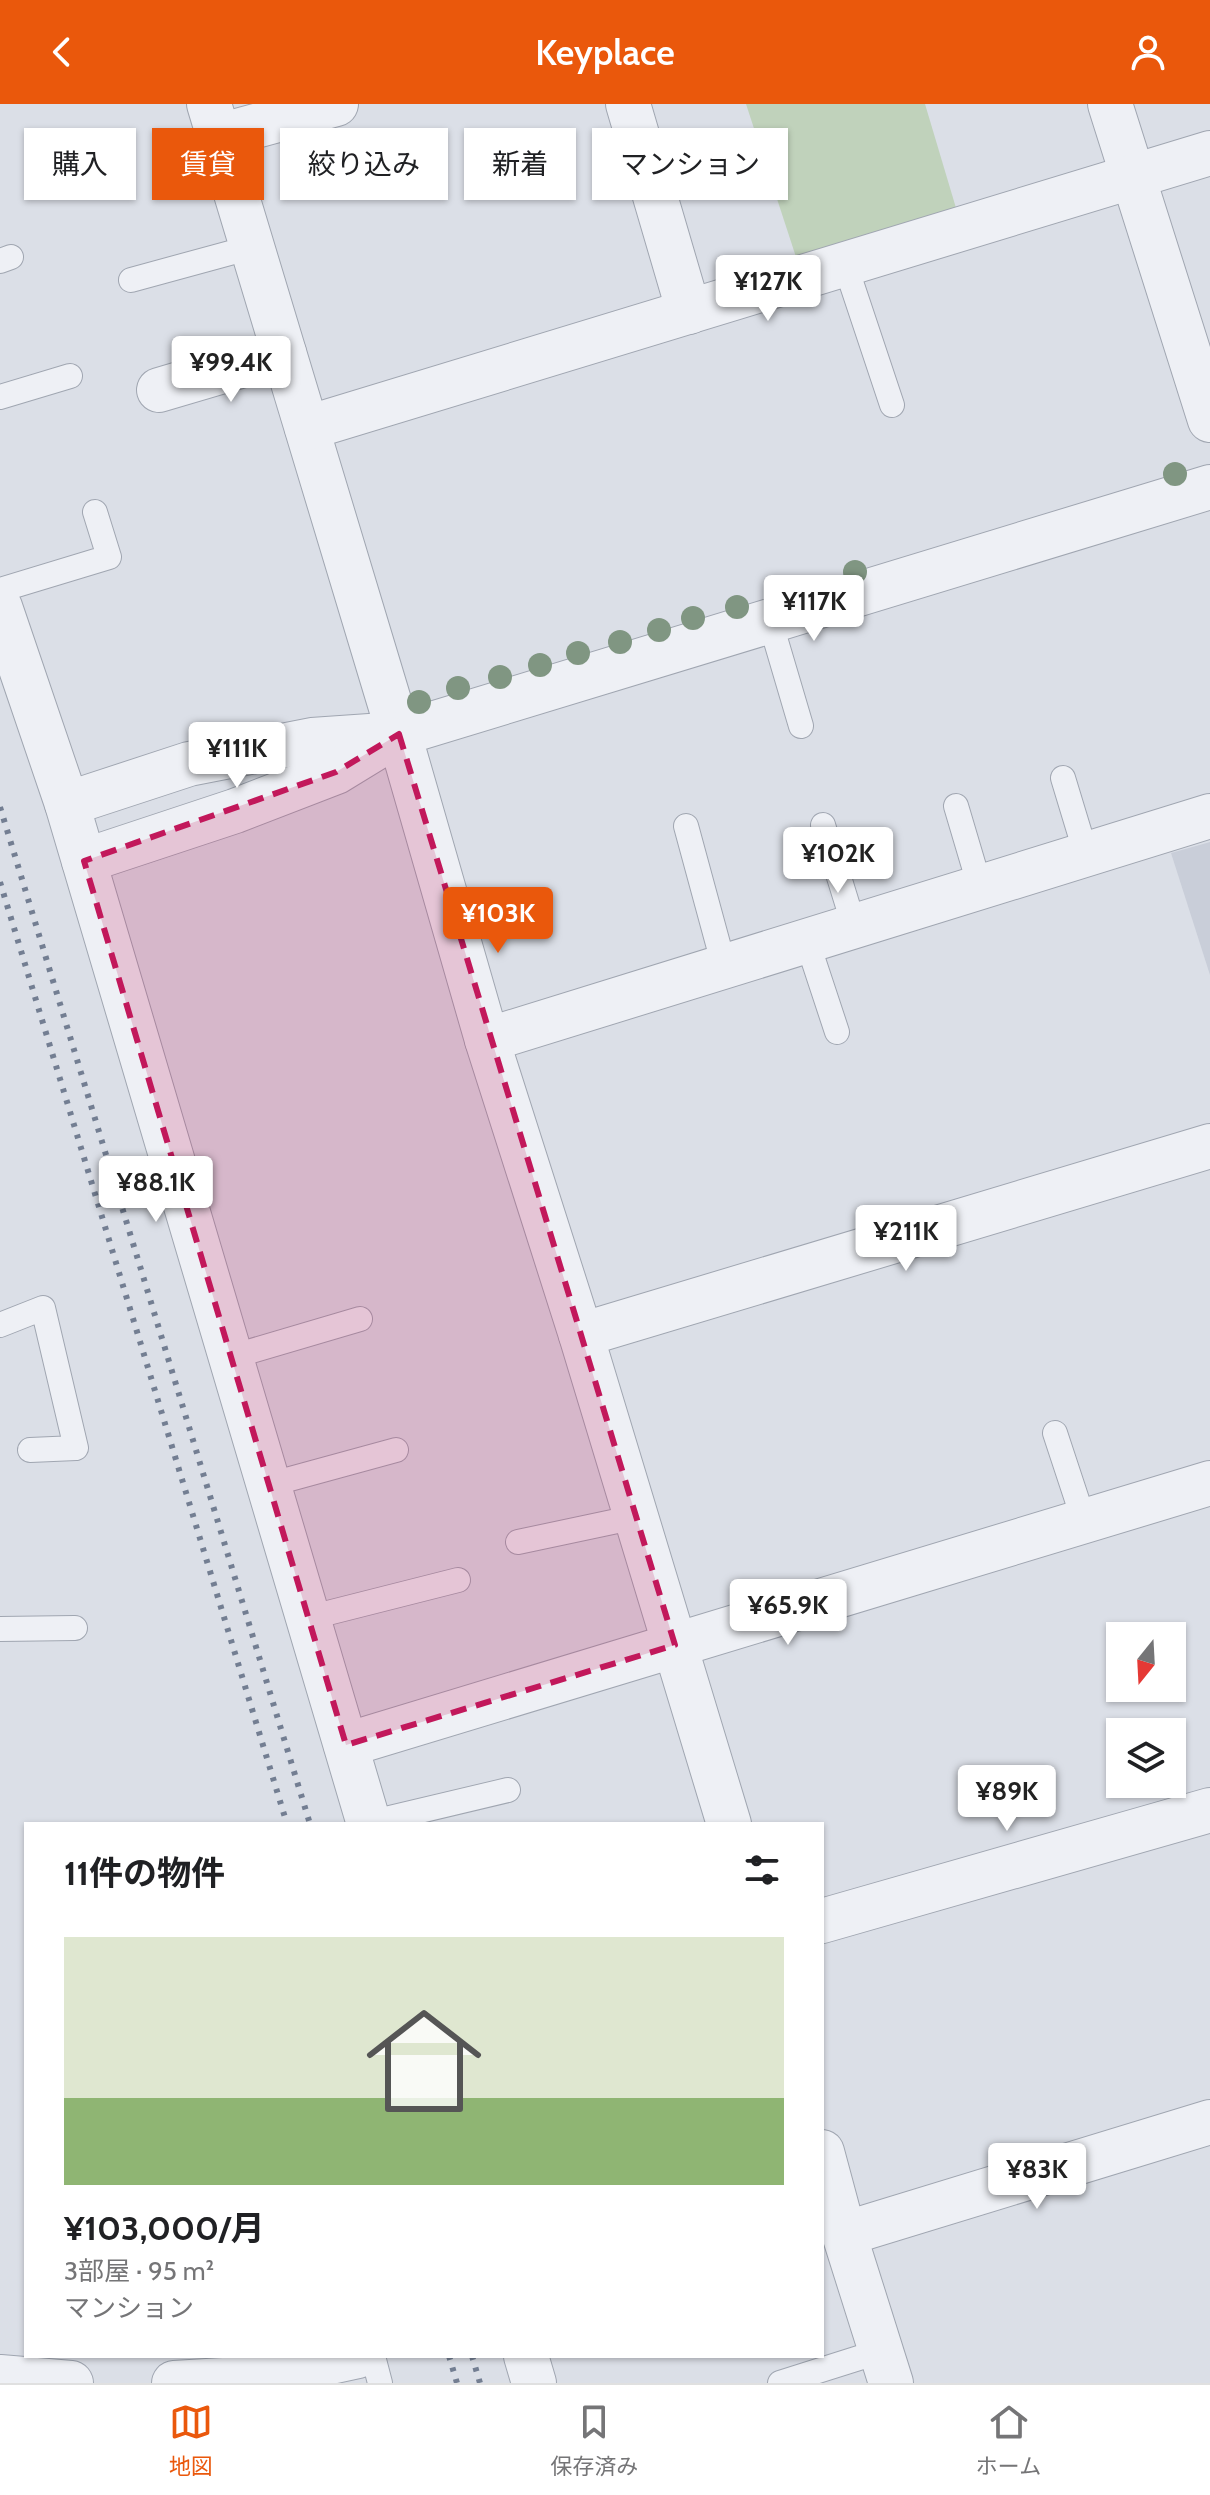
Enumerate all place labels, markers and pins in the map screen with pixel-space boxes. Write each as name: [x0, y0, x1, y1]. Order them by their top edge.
pin: ¥127K: [712, 255, 824, 323]
pin: ¥99.4K: [166, 336, 296, 404]
pin: ¥117K: [758, 575, 870, 643]
pin: ¥111K: [181, 722, 293, 790]
pin: ¥102K: [782, 827, 894, 895]
pin: ¥103K: [442, 887, 554, 955]
pin: ¥88.1K: [91, 1156, 221, 1224]
pin: ¥211K: [850, 1205, 962, 1273]
pin: ¥65.9K: [723, 1579, 853, 1647]
pin: ¥89K: [960, 1765, 1054, 1833]
pin: ¥83K: [990, 2143, 1084, 2211]

